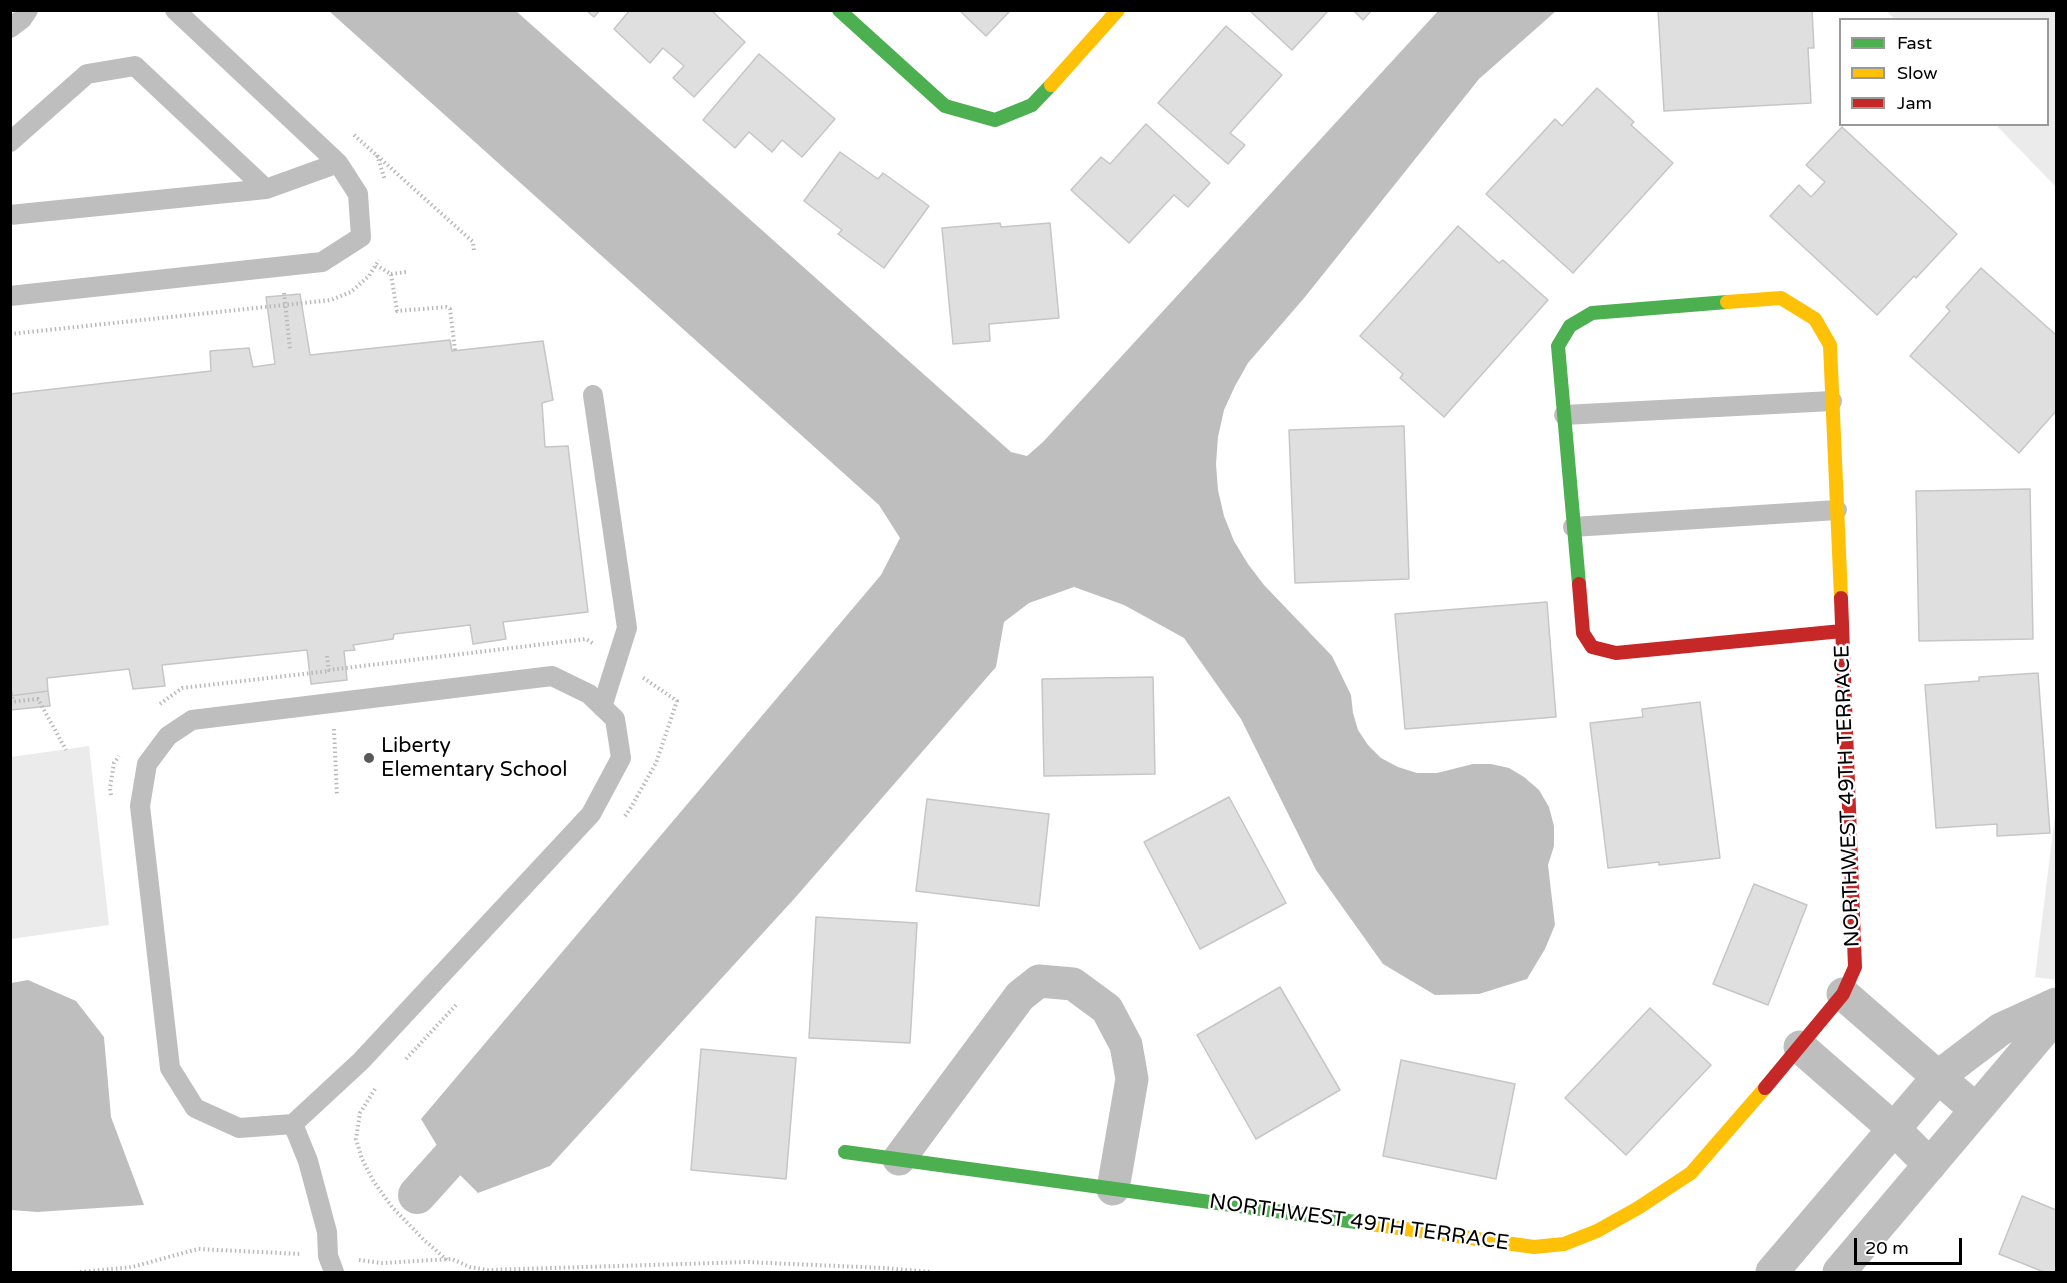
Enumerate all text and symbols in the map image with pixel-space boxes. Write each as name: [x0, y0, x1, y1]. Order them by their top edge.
legend: [1839, 18, 2049, 126]
text: Fast: [1897, 32, 1932, 54]
text: Slow: [1897, 62, 1938, 84]
text: Jam: [1897, 92, 1932, 114]
street label: NORTHWEST 49TH TERRACE: [1830, 644, 1866, 948]
place label: Liberty Elementary School: [381, 733, 568, 783]
marker: Liberty Elementary School: [362, 751, 376, 765]
street label: NORTHWEST 49TH TERRACE: [1207, 1189, 1511, 1257]
scale bar: [1857, 1226, 1965, 1264]
text: 20 m: [1865, 1237, 1909, 1259]

